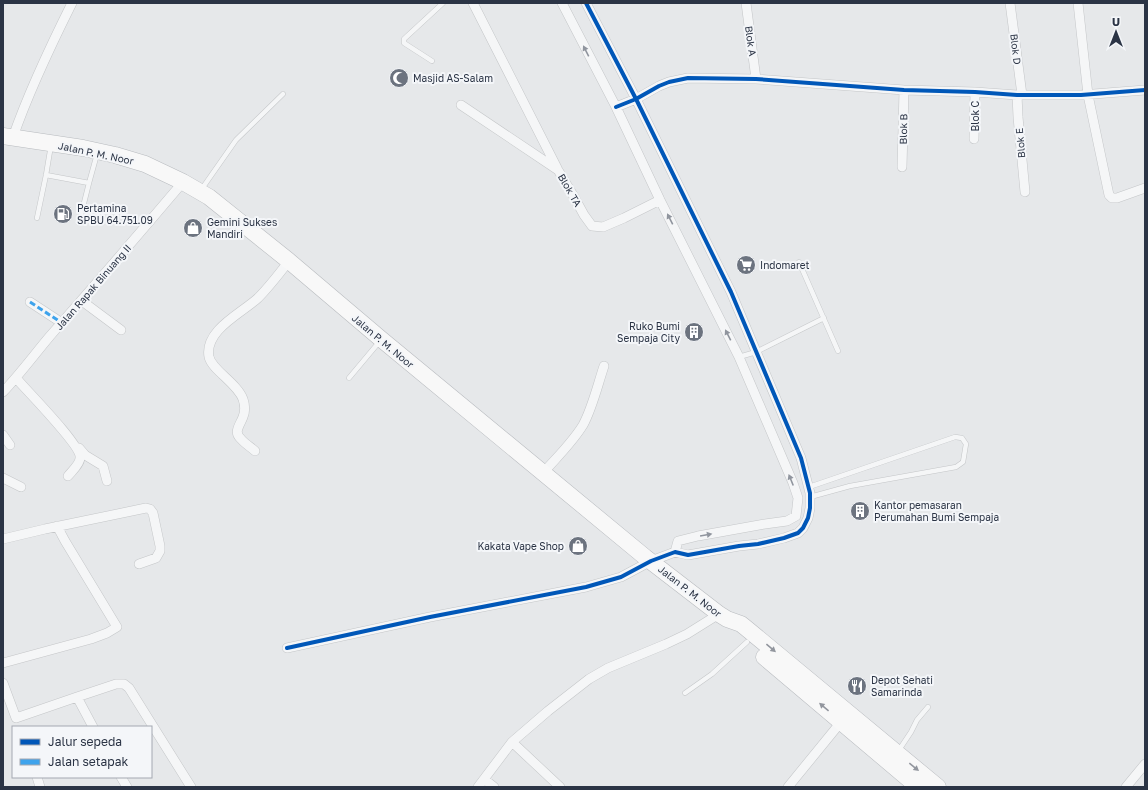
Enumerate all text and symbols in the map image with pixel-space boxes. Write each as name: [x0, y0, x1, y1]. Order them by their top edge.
north arrow: [1096, 12, 1136, 52]
text: U: [1112, 15, 1120, 28]
street label: Blok A: [743, 25, 759, 57]
street label: Blok D: [1008, 33, 1024, 65]
one-way arrow: [583, 45, 590, 56]
mosque icon: Masjid AS-Salam: [388, 67, 410, 89]
place label: Masjid AS-Salam: [413, 72, 493, 84]
street label: Blok C: [969, 100, 981, 131]
street label: Blok B: [897, 113, 909, 144]
street label: Blok E: [1013, 128, 1027, 158]
street label: Jalan P. M. Noor: [57, 139, 135, 167]
street label: Blok TA: [556, 171, 584, 209]
place label: Pertamina SPBU 64.751.09: [77, 202, 153, 226]
fuel station icon: Pertamina SPBU 64.751.09: [52, 203, 74, 225]
one-way arrow: [667, 213, 673, 225]
place label: Gemini Sukses Mandiri: [207, 216, 277, 240]
shop icon: Gemini Sukses Mandiri: [182, 217, 204, 239]
street label: Jalan Rapak Binuang II: [53, 242, 133, 332]
supermarket icon: Indomaret: [735, 254, 757, 276]
place label: Indomaret: [760, 259, 810, 271]
street label: Jalan P. M. Noor: [350, 312, 416, 370]
place label: Ruko Bumi Sempaja City: [617, 320, 680, 344]
building icon: Ruko Bumi Sempaja City: [683, 321, 705, 343]
one-way arrow: [725, 330, 731, 341]
one-way arrow: [788, 473, 794, 485]
place label: Kantor pemasaran Perumahan Bumi Sempaja: [874, 499, 999, 523]
building icon: Kantor pemasaran Perumahan Bumi Sempaja: [849, 500, 871, 522]
one-way arrow: [700, 532, 712, 538]
shop icon: Kakata Vape Shop: [567, 535, 589, 557]
place label: Kakata Vape Shop: [477, 540, 564, 552]
street label: Jalan P. M. Noor: [656, 563, 724, 619]
one-way arrow: [765, 643, 776, 652]
place label: Depot Sehati Samarinda: [871, 674, 933, 698]
restaurant icon: Depot Sehati Samarinda: [846, 675, 868, 697]
one-way arrow: [819, 703, 829, 712]
legend: [12, 726, 152, 778]
text: Jalur sepeda: [48, 734, 122, 749]
text: Jalan setapak: [48, 754, 129, 769]
one-way arrow: [908, 763, 919, 771]

